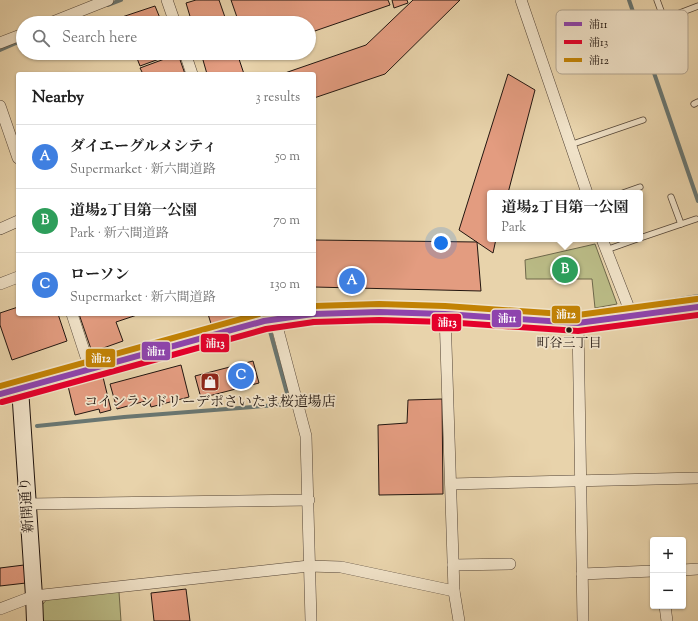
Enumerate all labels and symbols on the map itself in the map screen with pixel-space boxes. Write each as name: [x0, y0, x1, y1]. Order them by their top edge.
legend: [556, 10, 688, 74]
text: 浦11: [589, 17, 608, 33]
text: 浦13: [589, 35, 608, 51]
text: 浦12: [589, 53, 609, 69]
your location: [431, 233, 451, 253]
pin: B: [552, 255, 578, 285]
pin: A: [339, 266, 365, 296]
line badge: 浦12: [551, 305, 581, 324]
text: 浦12: [556, 307, 577, 323]
line badge: 浦11: [491, 309, 522, 328]
text: 浦11: [498, 311, 516, 327]
line badge: 浦13: [431, 313, 462, 332]
text: 浦13: [437, 315, 457, 331]
marker: 町谷三丁目: [564, 325, 574, 335]
line badge: 浦13: [200, 333, 230, 353]
place label: 町谷三丁目: [536, 335, 602, 353]
text: 浦13: [205, 336, 225, 352]
line badge: 浦11: [141, 341, 171, 361]
text: 浦11: [147, 344, 165, 360]
line badge: 浦12: [85, 348, 116, 368]
text: 浦12: [91, 351, 112, 367]
pin: C: [228, 361, 254, 391]
shop icon: コインランドリーデポさいたま桜道場店: [199, 371, 221, 393]
place label: コインランドリーデポさいたま桜道場店: [84, 393, 336, 413]
street label: 新開通り: [16, 476, 40, 534]

